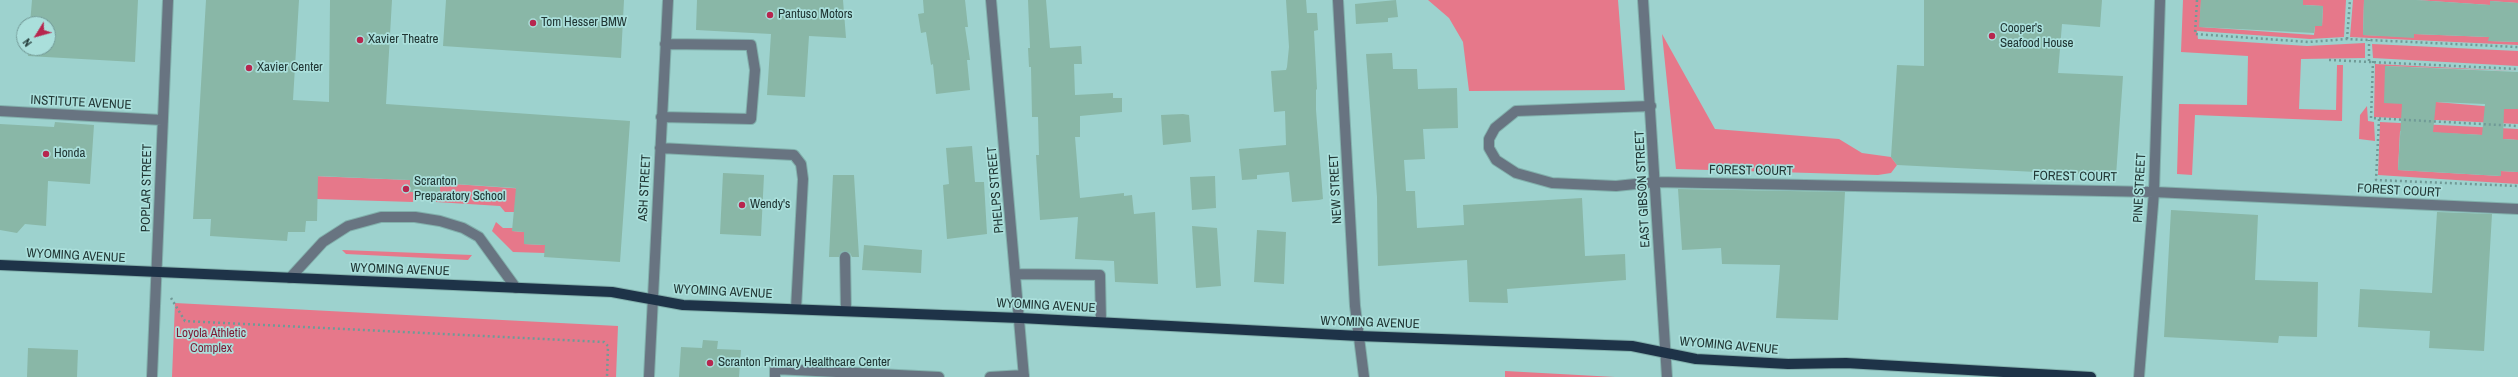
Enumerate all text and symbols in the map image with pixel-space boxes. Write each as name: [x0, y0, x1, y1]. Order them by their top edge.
place label: Pantuso Motors: [778, 7, 853, 23]
marker: Pantuso Motors: [765, 10, 775, 20]
place label: Tom Hesser BMW: [541, 15, 627, 31]
north arrow: [16, 16, 56, 56]
marker: Tom Hesser BMW: [528, 18, 538, 28]
place label: Cooper's Seafood House: [2000, 21, 2073, 52]
marker: Cooper's Seafood House: [1987, 31, 1997, 41]
place label: Xavier Theatre: [368, 32, 438, 48]
marker: Xavier Theatre: [355, 35, 365, 45]
text: N: [20, 36, 35, 49]
place label: Xavier Center: [257, 60, 323, 76]
marker: Xavier Center: [244, 63, 254, 73]
street label: INSTITUTE AVENUE: [30, 93, 132, 113]
street label: EAST GIBSON STREET: [1632, 130, 1654, 248]
street label: POPLAR STREET: [138, 144, 156, 232]
place label: Honda: [54, 146, 85, 162]
street label: PHELPS STREET: [984, 146, 1008, 234]
marker: Honda: [41, 149, 51, 159]
street label: PINE STREET: [2130, 153, 2150, 223]
street label: ASH STREET: [635, 154, 655, 222]
street label: NEW STREET: [1326, 154, 1346, 224]
street label: FOREST COURT: [1709, 162, 1793, 180]
street label: FOREST COURT: [2033, 168, 2117, 186]
place label: Scranton Preparatory School: [414, 174, 505, 205]
street label: FOREST COURT: [2357, 181, 2441, 201]
marker: Scranton Preparatory School: [401, 184, 411, 194]
place label: Wendy's: [750, 197, 790, 213]
marker: Wendy's: [737, 200, 747, 210]
street label: WYOMING AVENUE: [26, 246, 126, 266]
street label: WYOMING AVENUE: [350, 260, 450, 280]
street label: WYOMING AVENUE: [673, 282, 773, 302]
street label: WYOMING AVENUE: [996, 296, 1096, 316]
street label: WYOMING AVENUE: [1320, 313, 1420, 333]
park label: Loyola Athletic Complex: [176, 326, 246, 357]
street label: WYOMING AVENUE: [1679, 334, 1779, 358]
place label: Scranton Primary Healthcare Center: [718, 355, 890, 371]
marker: Scranton Primary Healthcare Center: [705, 358, 715, 368]

